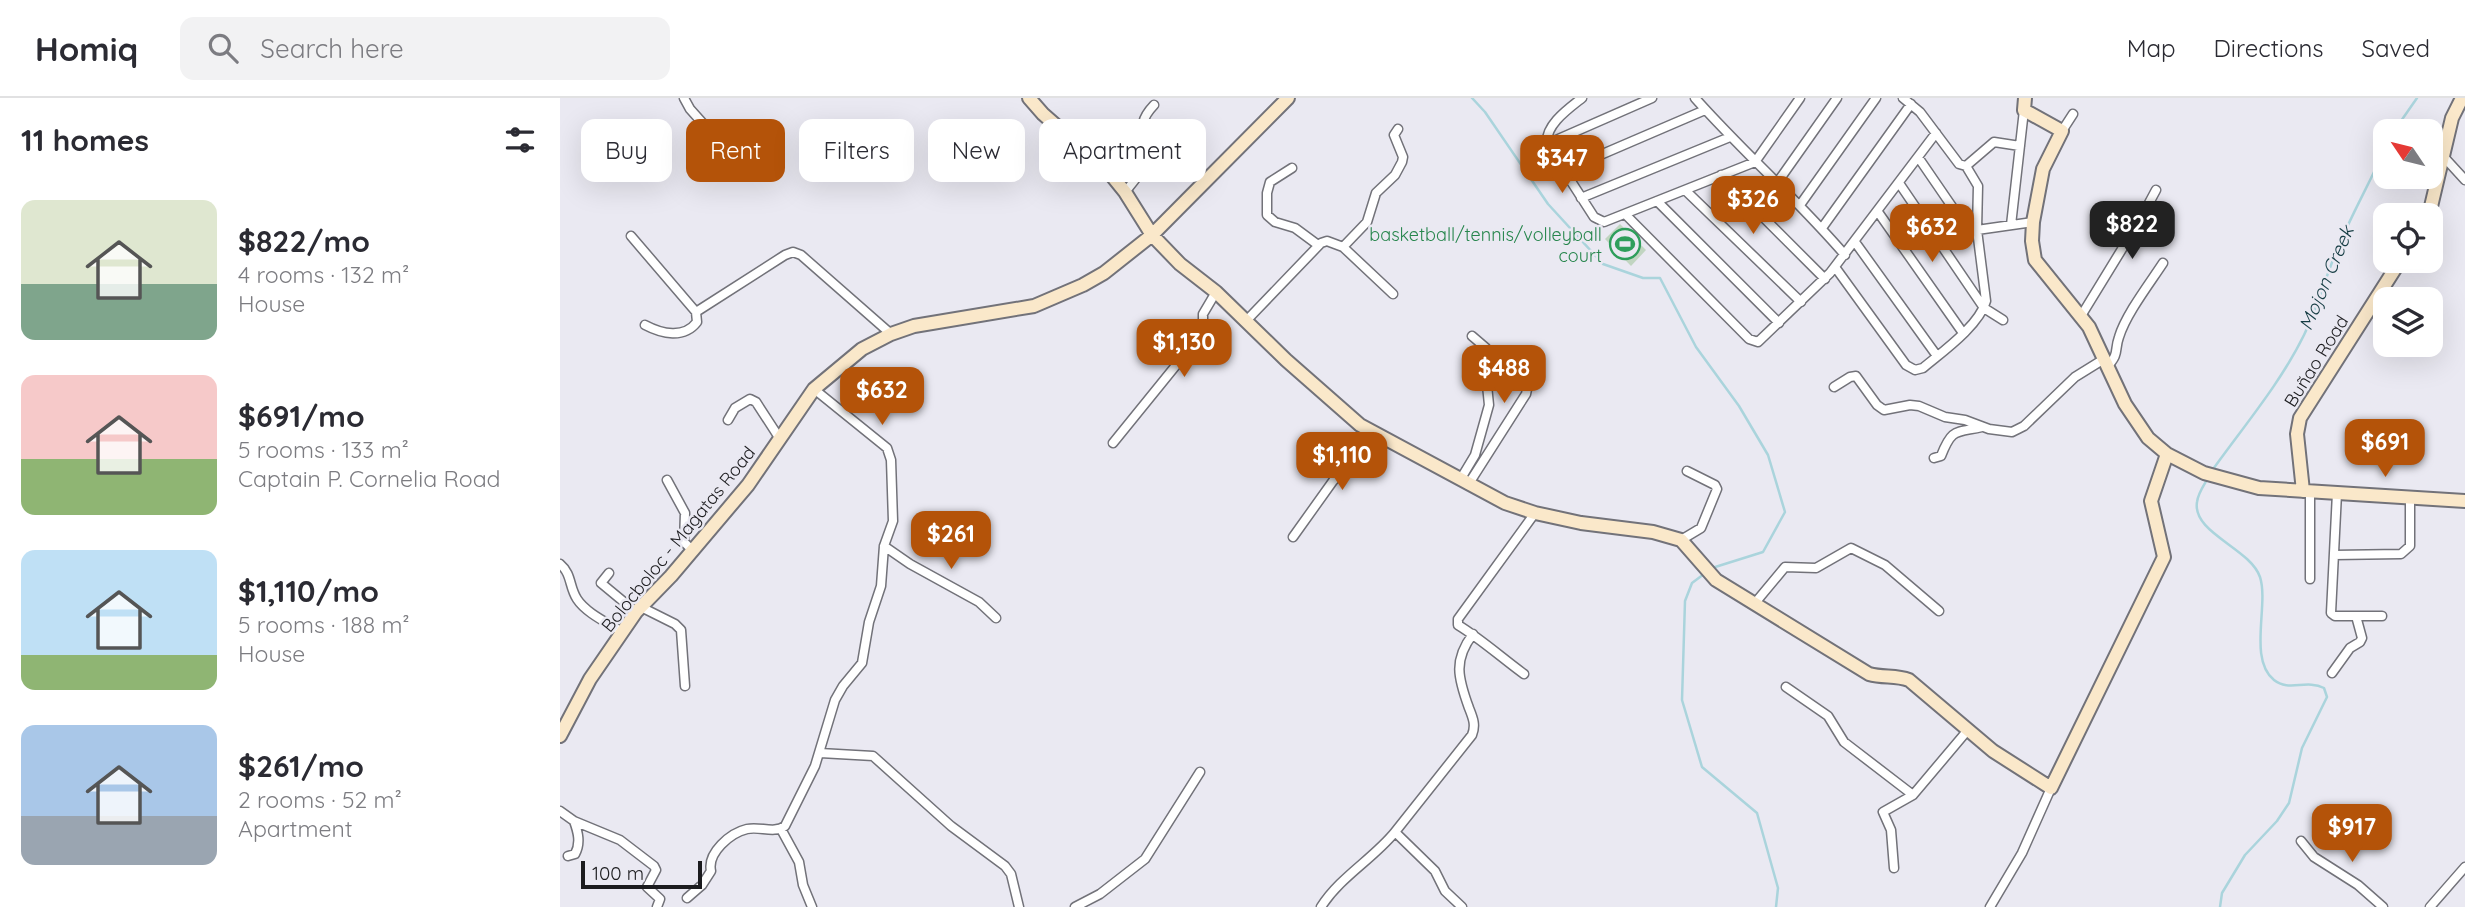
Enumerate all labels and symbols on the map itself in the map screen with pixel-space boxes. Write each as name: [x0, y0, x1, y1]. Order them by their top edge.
north arrow: [2373, 119, 2443, 189]
pin: $347: [1521, 136, 1603, 195]
pin: $326: [1712, 176, 1794, 236]
pin: $822: [2091, 202, 2173, 261]
pin: $632: [1891, 204, 1973, 264]
water label: Mojon Creek: [2293, 221, 2359, 334]
place label: basketball/tennis/volleyball court: [1369, 223, 1602, 267]
sports icon: basketball/tennis/volleyball court: [1608, 227, 1642, 261]
street label: Buñao Road: [2279, 311, 2353, 411]
pin: $1,130: [1127, 320, 1241, 379]
pin: $488: [1463, 345, 1545, 405]
pin: $632: [841, 368, 923, 427]
pin: $691: [2344, 420, 2426, 479]
pin: $1,110: [1285, 432, 1399, 492]
street label: Bolocboloc - Magatas Road: [596, 441, 760, 637]
pin: $261: [910, 512, 992, 571]
pin: $917: [2311, 804, 2393, 864]
scale bar: [581, 858, 702, 890]

